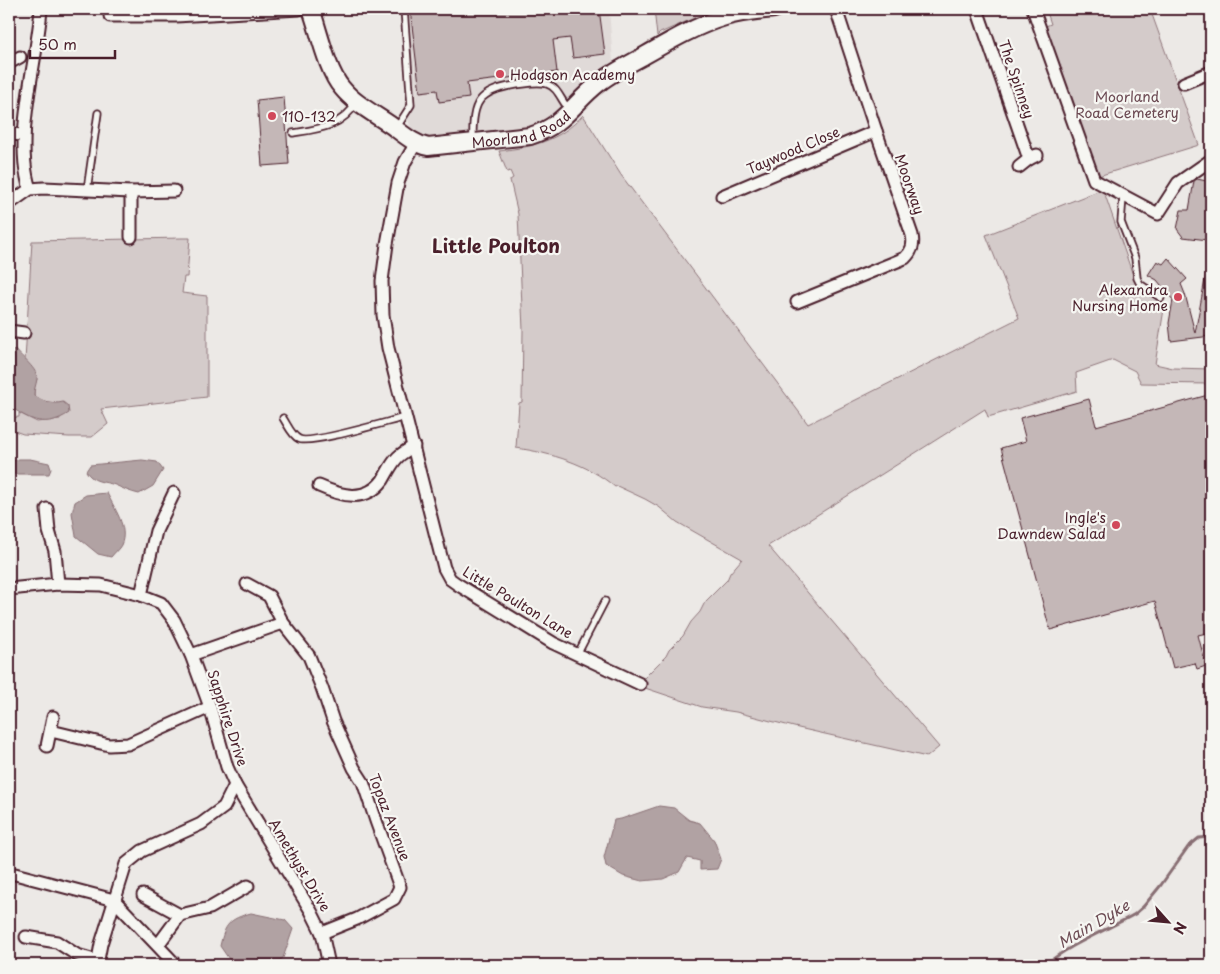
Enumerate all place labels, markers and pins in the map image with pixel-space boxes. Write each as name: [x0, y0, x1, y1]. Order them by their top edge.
place label: Hodgson Academy: [510, 64, 635, 85]
marker: Hodgson Academy: [494, 68, 506, 80]
place label: 110-132: [282, 106, 336, 127]
marker: 110-132: [266, 110, 278, 122]
place label: Alexandra Nursing Home: [1072, 279, 1168, 316]
marker: Alexandra Nursing Home: [1172, 291, 1184, 303]
place label: Ingle's Dawndew Salad: [997, 507, 1106, 544]
marker: Ingle's Dawndew Salad: [1110, 519, 1122, 531]

